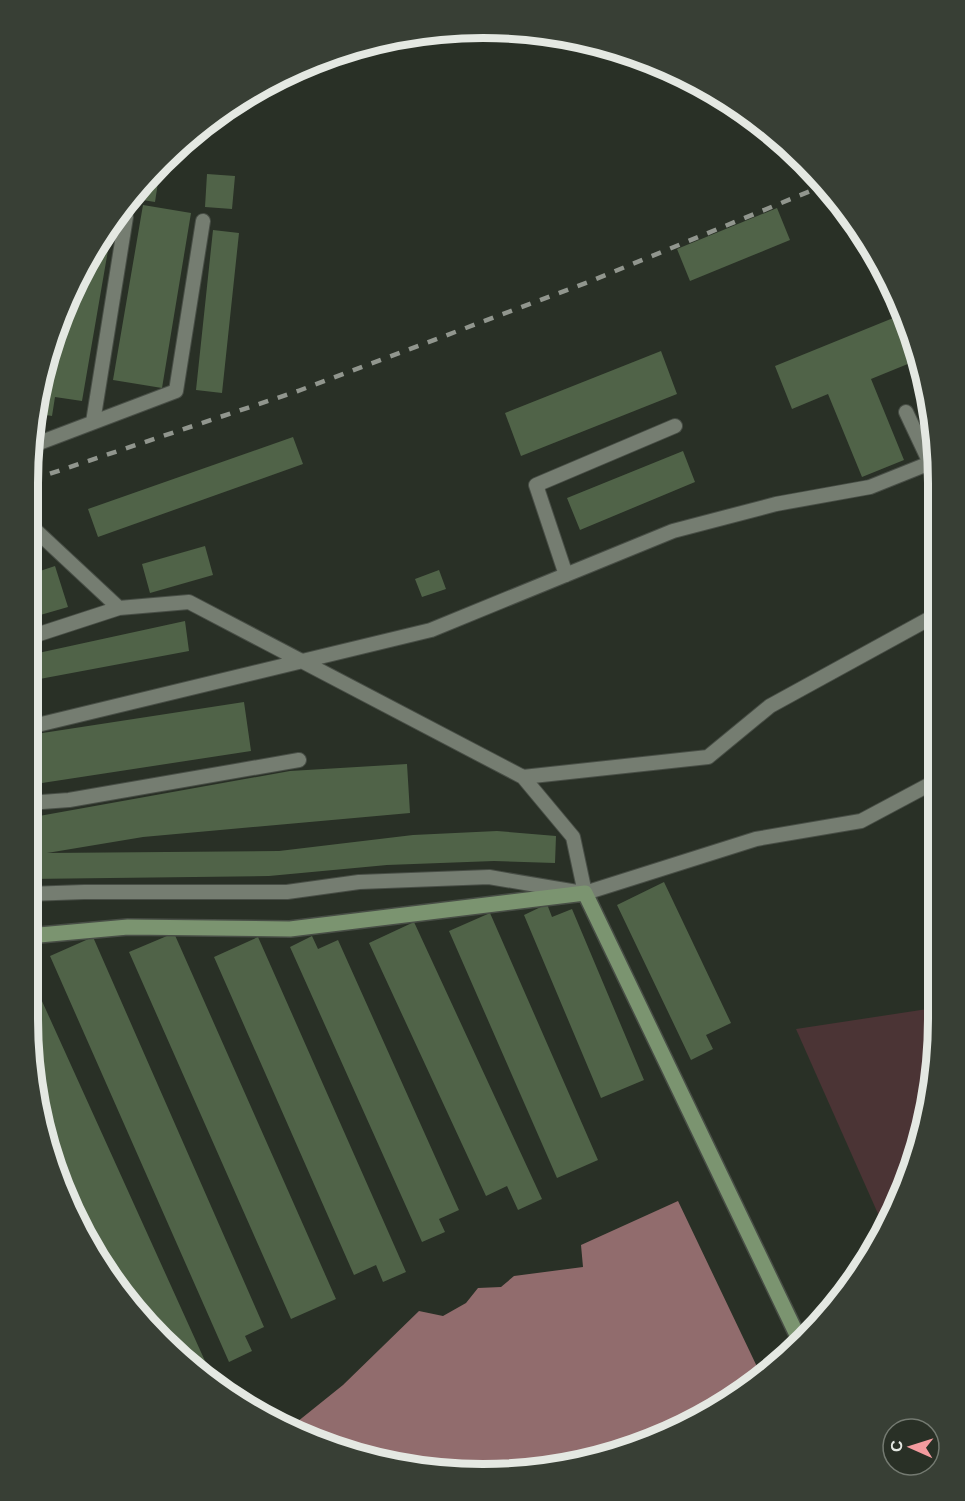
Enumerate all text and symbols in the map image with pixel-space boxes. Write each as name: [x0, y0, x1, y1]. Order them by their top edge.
north arrow: [881, 1417, 941, 1477]
text: С: [888, 1440, 905, 1452]

